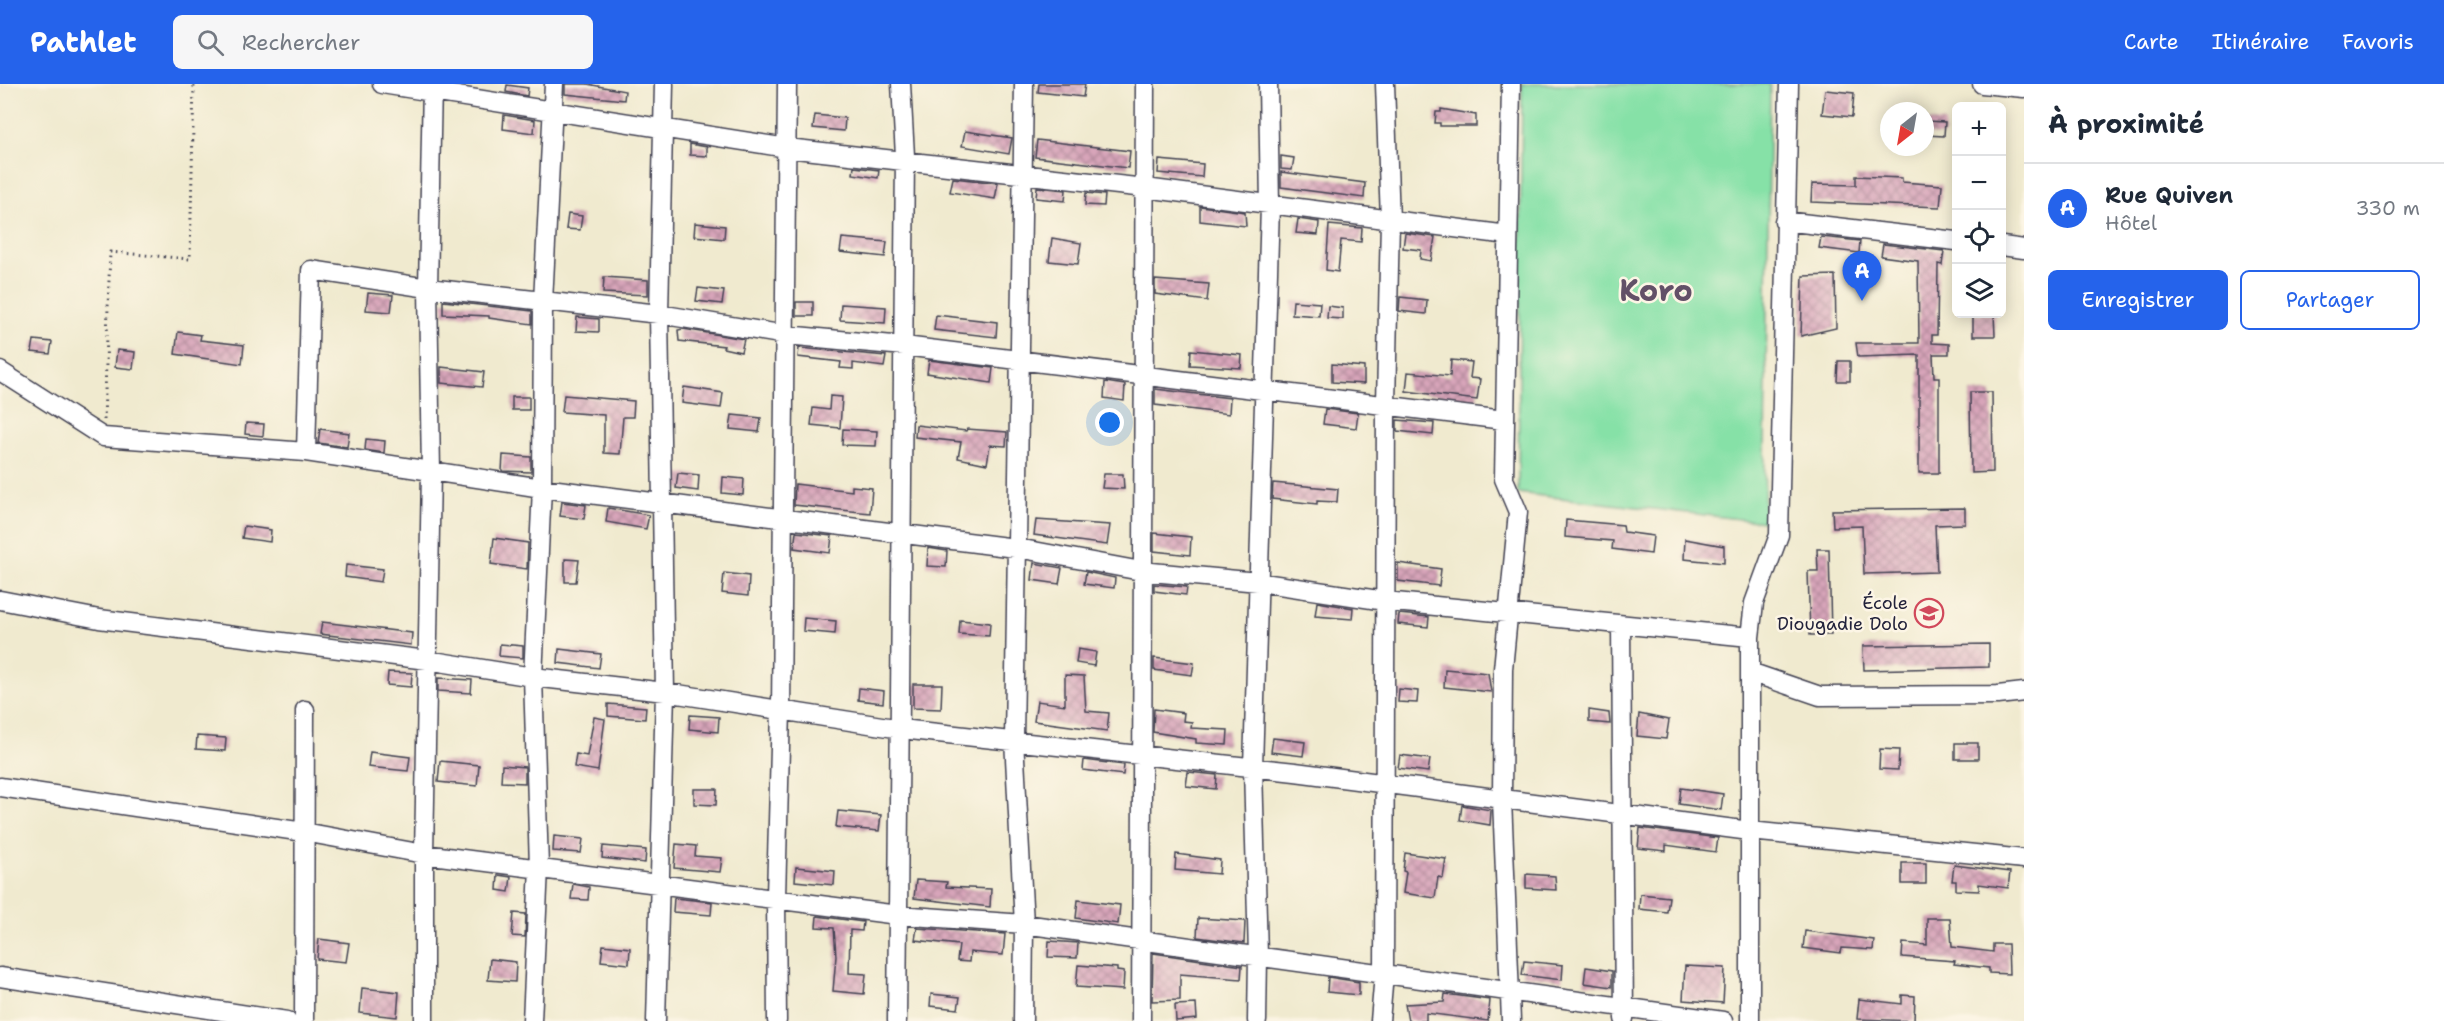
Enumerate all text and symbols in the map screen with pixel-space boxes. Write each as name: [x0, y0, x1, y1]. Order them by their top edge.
search box: [173, 15, 593, 69]
text: Pathlet: [30, 23, 137, 61]
icon: search: [194, 26, 227, 59]
text: Rechercher: [242, 28, 360, 57]
text: Carte: [2124, 28, 2179, 56]
text: Itinéraire: [2212, 28, 2309, 56]
text: Favoris: [2342, 28, 2414, 56]
north arrow: [1880, 102, 1934, 156]
map controls: [1952, 102, 2006, 318]
button: +: [1952, 102, 2006, 156]
text: À proximité: [2048, 106, 2204, 141]
button: −: [1952, 156, 2006, 210]
text: Rue Quiven: [2105, 181, 2233, 210]
text: A: [2060, 195, 2075, 221]
text: 330 m: [2356, 195, 2420, 221]
button: locate: [1952, 210, 2006, 264]
text: Hôtel: [2105, 210, 2157, 236]
pin: A: [1842, 252, 1882, 301]
button: layers: [1952, 264, 2006, 318]
district label: Koro: [1619, 270, 1693, 311]
button: Enregistrer: [2048, 270, 2228, 330]
button: Partager: [2240, 270, 2420, 330]
your location: [1095, 408, 1124, 437]
place label: École Diougadie Dolo: [1777, 591, 1908, 636]
school or university icon: École Diougadie Dolo: [1913, 597, 1945, 629]

